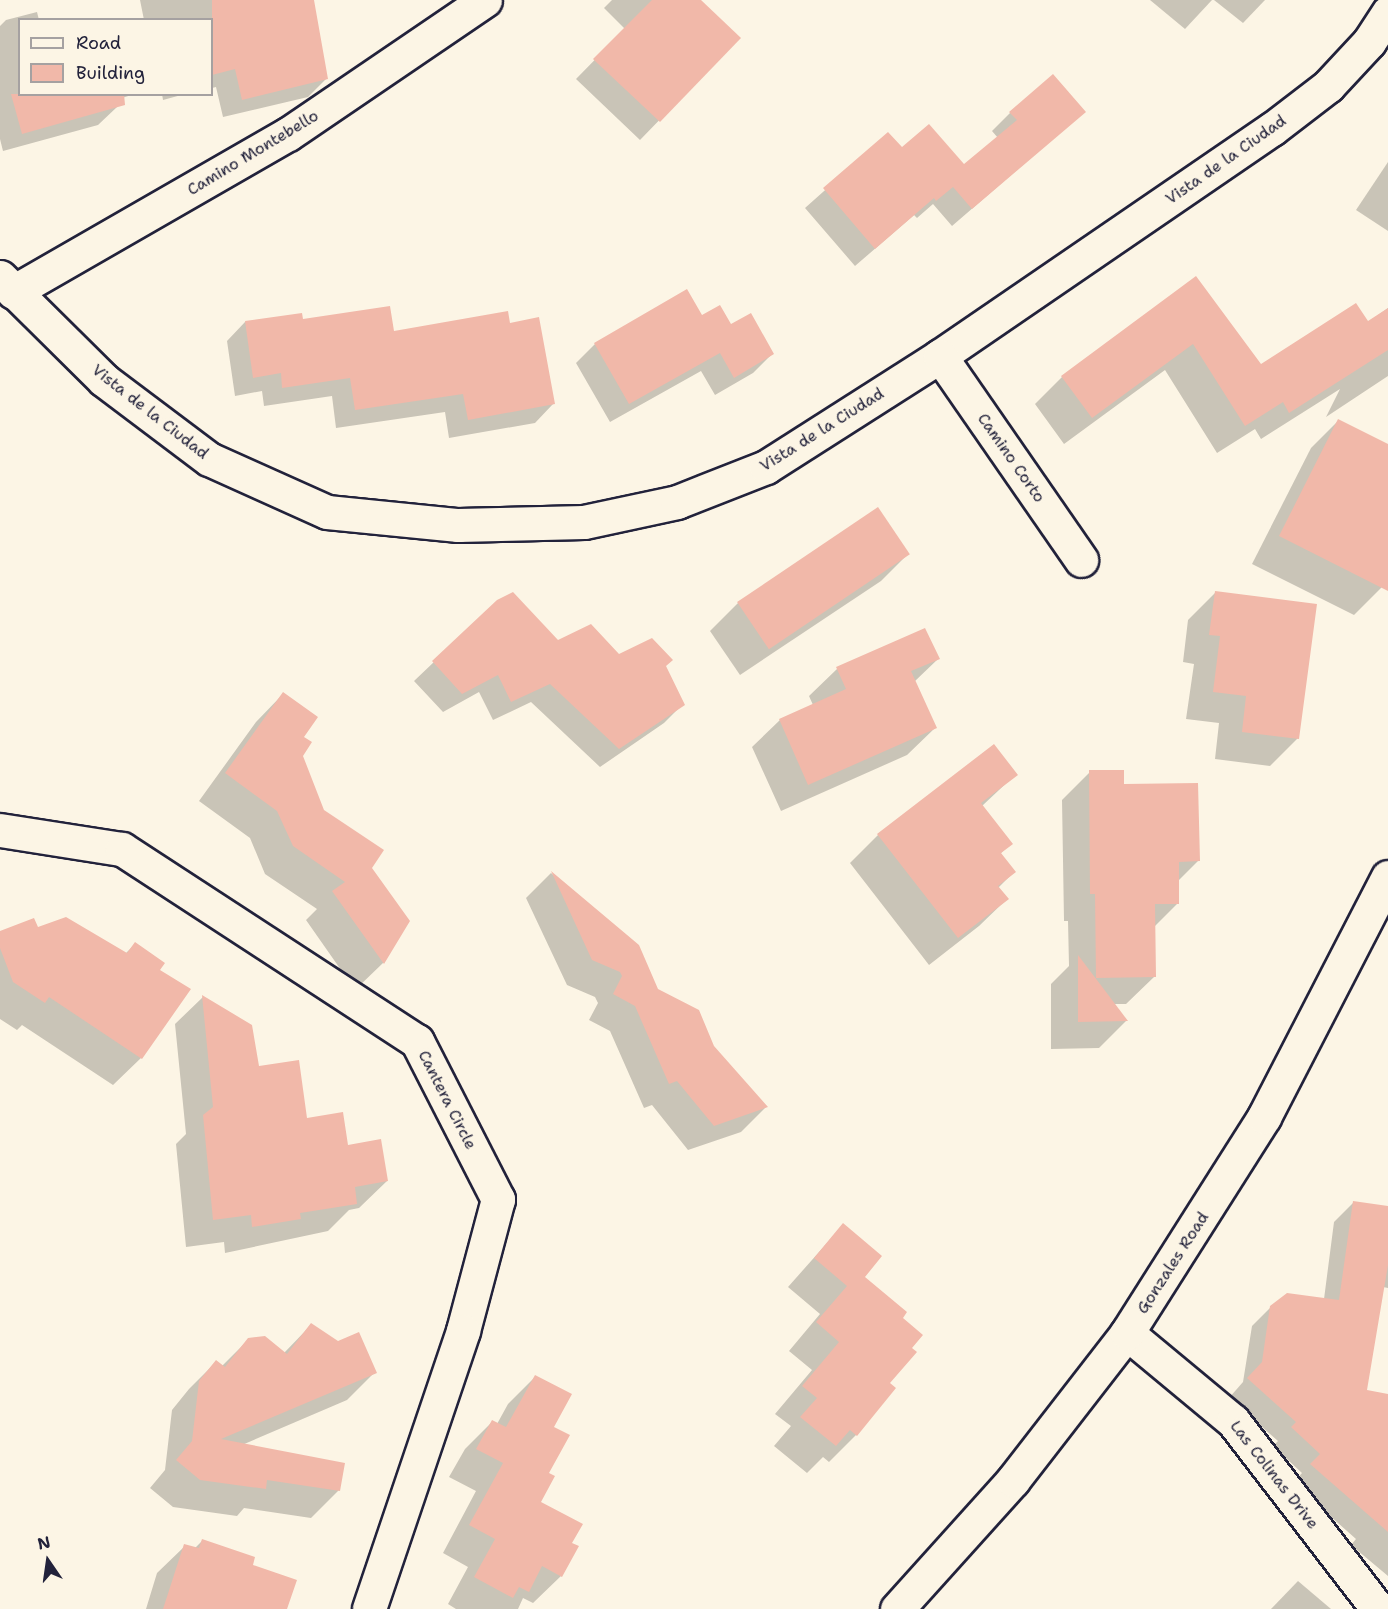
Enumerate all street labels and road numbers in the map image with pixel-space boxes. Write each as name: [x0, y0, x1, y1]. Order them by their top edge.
street label: Camino Montebello: [184, 106, 322, 200]
street label: Vista de la Ciudad: [1162, 111, 1290, 209]
street label: Vista de la Ciudad: [88, 361, 212, 463]
street label: Vista de la Ciudad: [756, 384, 888, 476]
street label: Camino Corto: [973, 410, 1049, 506]
street label: Cantera Circle: [414, 1047, 480, 1153]
street label: Gonzales Road: [1133, 1208, 1213, 1318]
street label: Las Colinas Drive: [1226, 1417, 1322, 1533]

